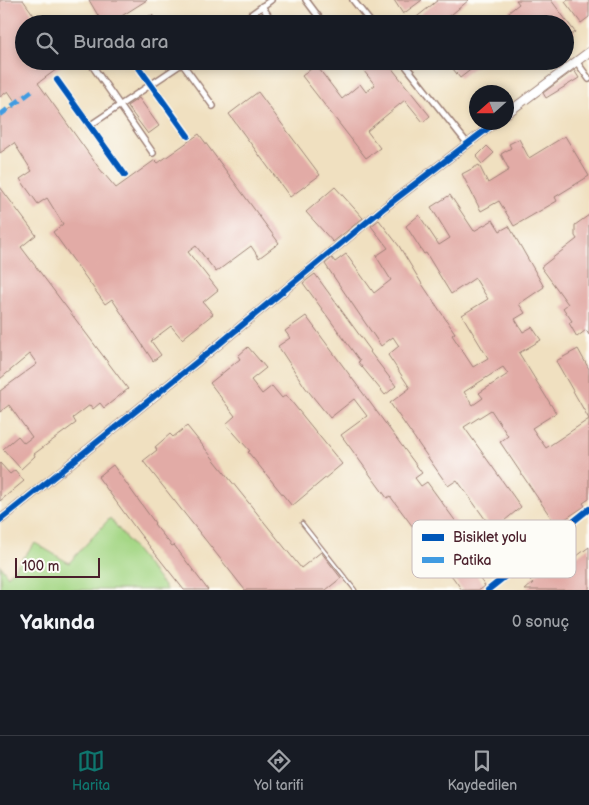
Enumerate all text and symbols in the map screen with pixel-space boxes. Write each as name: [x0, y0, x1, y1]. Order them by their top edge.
search box: [15, 15, 574, 70]
icon: search: [33, 29, 61, 57]
text: Burada ara: [73, 31, 169, 54]
north arrow: [469, 85, 514, 130]
legend: [412, 520, 576, 578]
text: Bisiklet yolu: [453, 529, 527, 546]
text: Patika: [453, 552, 491, 569]
scale bar: [15, 555, 100, 578]
text: 100 m: [22, 558, 59, 575]
text: Yakında: [20, 610, 95, 635]
text: 0 sonuç: [512, 613, 569, 632]
tab: Harita: [72, 747, 110, 794]
tab: Yol tarifi: [254, 747, 304, 794]
tab: Kaydedilen: [447, 747, 517, 794]

